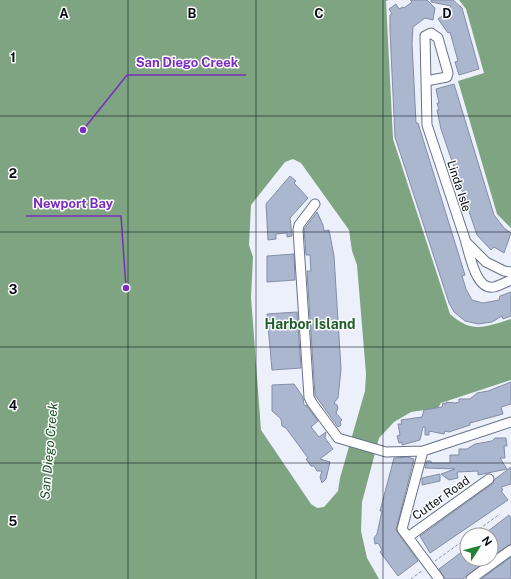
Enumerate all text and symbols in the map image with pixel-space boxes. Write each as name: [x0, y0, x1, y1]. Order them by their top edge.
text: A: [59, 6, 69, 21]
text: B: [188, 6, 197, 21]
text: C: [314, 6, 324, 21]
text: D: [442, 6, 452, 21]
text: 1: [10, 50, 16, 65]
callout: San Diego Creek: [127, 50, 246, 75]
text: San Diego Creek: [136, 55, 239, 70]
street label: Linda Isle: [444, 159, 474, 214]
text: 2: [9, 166, 17, 181]
callout: Newport Bay: [26, 191, 121, 216]
text: Newport Bay: [33, 196, 114, 211]
text: 3: [9, 282, 18, 297]
district label: Harbor Island: [265, 316, 355, 332]
text: 4: [9, 398, 18, 413]
water label: San Diego Creek: [37, 402, 61, 500]
street label: Cutter Road: [410, 473, 472, 523]
text: 5: [9, 514, 18, 529]
north arrow: [459, 527, 499, 567]
text: N: [480, 534, 494, 548]

